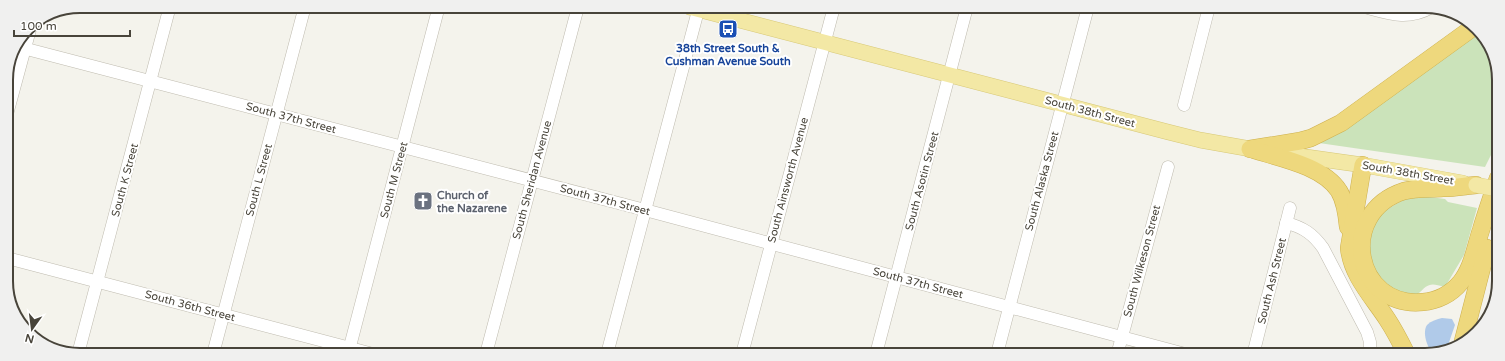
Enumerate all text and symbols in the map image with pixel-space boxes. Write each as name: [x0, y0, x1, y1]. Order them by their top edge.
scale bar: [14, 12, 130, 38]
bus stop icon: 38th Street South & Cushman Avenue South: [717, 18, 739, 40]
text: 100 m: [20, 19, 57, 33]
place label: 38th Street South & Cushman Avenue South: [665, 42, 791, 68]
street label: South 38th Street: [1043, 94, 1137, 130]
street label: South 37th Street: [244, 100, 338, 136]
street label: South Ainsworth Avenue: [765, 116, 811, 244]
street label: South Sheridan Avenue: [510, 119, 554, 241]
street label: South Asotin Street: [903, 130, 941, 232]
street label: South Alaska Street: [1022, 130, 1062, 232]
street label: South M Street: [378, 140, 410, 220]
street label: South K Street: [109, 142, 141, 218]
street label: South L Street: [243, 142, 275, 218]
street label: South 38th Street: [1361, 159, 1455, 187]
street label: South 37th Street: [558, 182, 652, 218]
place label: Church of the Nazarene: [436, 189, 508, 215]
church icon: Church of the Nazarene: [412, 190, 434, 212]
street label: South Wilkeson Street: [1121, 204, 1163, 318]
street label: South Ash Street: [1255, 237, 1289, 325]
street label: South 37th Street: [871, 265, 965, 301]
street label: South 36th Street: [143, 288, 237, 324]
north arrow: [12, 309, 52, 349]
text: N: [24, 331, 36, 346]

